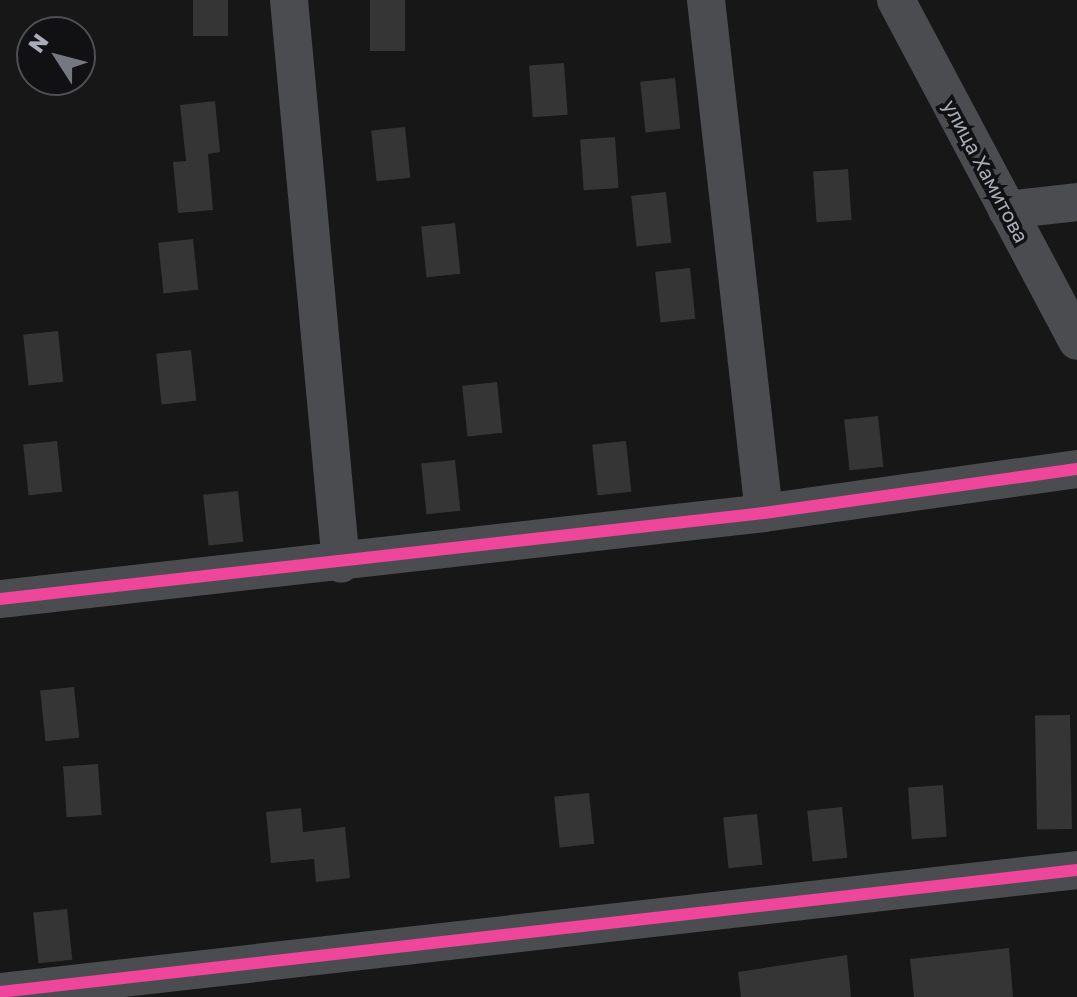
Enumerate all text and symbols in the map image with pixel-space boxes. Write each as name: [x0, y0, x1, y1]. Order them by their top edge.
north arrow: [16, 16, 96, 96]
text: N: [22, 28, 54, 57]
street label: улица Хамитова: [938, 95, 1034, 247]

